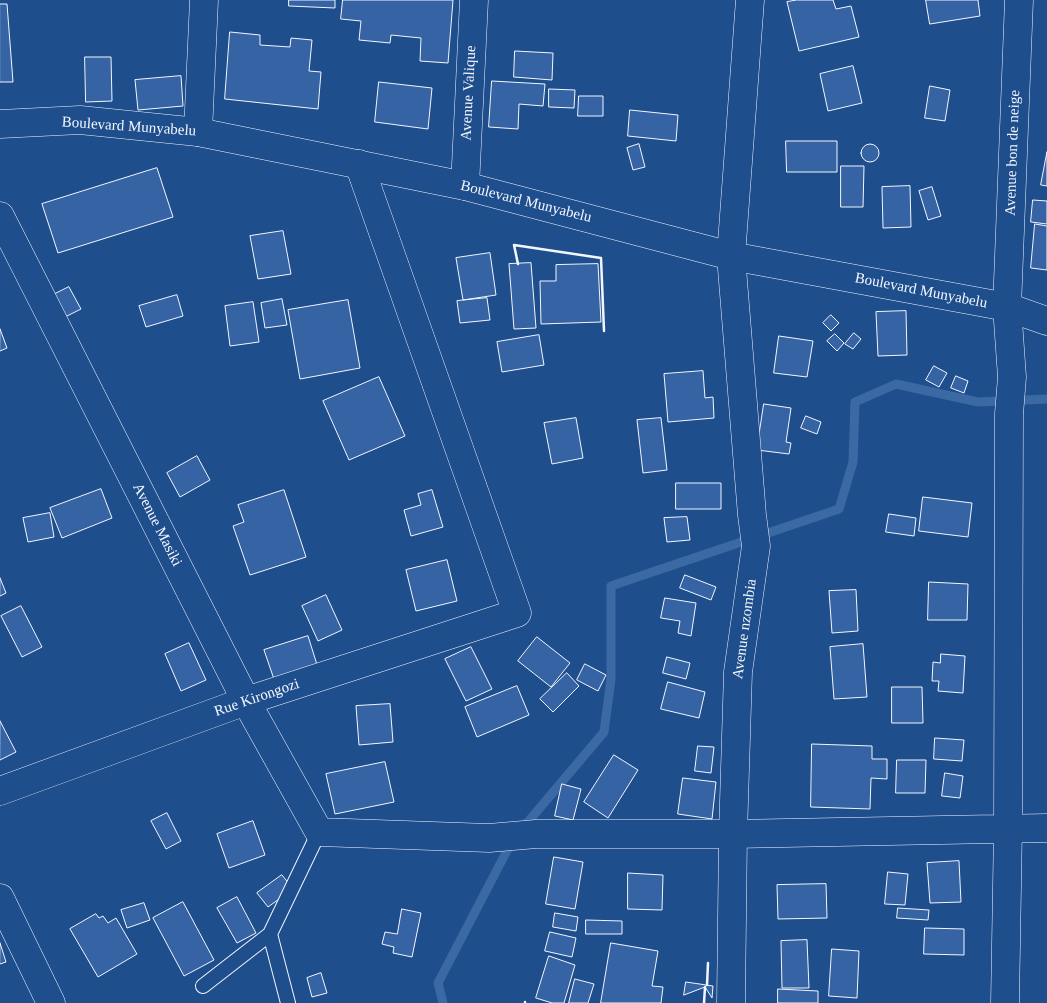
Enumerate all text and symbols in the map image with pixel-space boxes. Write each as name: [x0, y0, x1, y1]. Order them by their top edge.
street label: Avenue Valique: [458, 45, 480, 141]
street label: Avenue bon de neige: [1002, 90, 1024, 216]
street label: Boulevard Munyabelu: [61, 113, 197, 141]
street label: Boulevard Munyabelu: [459, 177, 593, 227]
street label: Boulevard Munyabelu: [853, 269, 989, 313]
street label: Avenue Masiki: [128, 480, 186, 570]
street label: Avenue nzombia: [729, 578, 761, 680]
street label: Rue Kirongozi: [212, 675, 302, 721]

